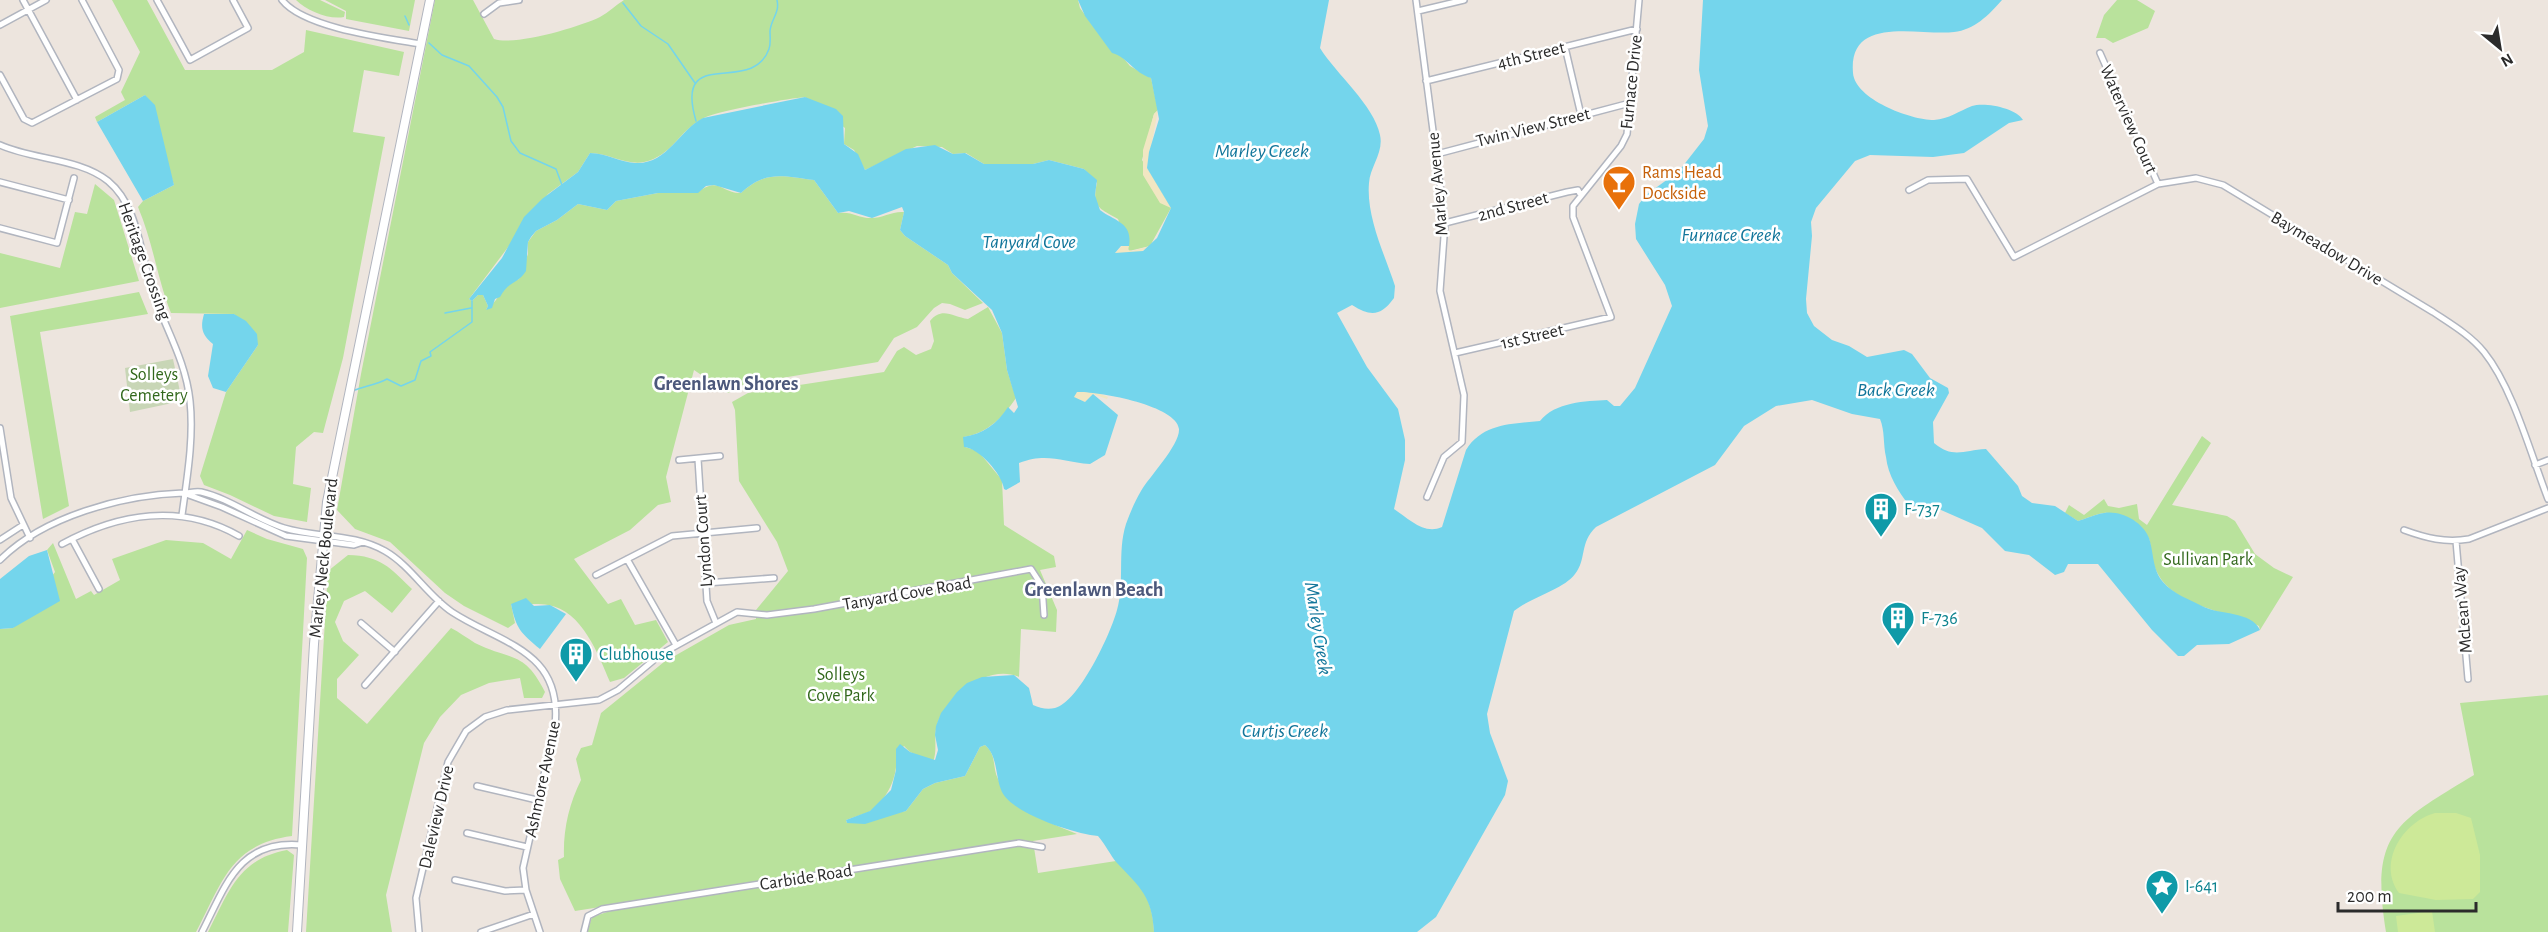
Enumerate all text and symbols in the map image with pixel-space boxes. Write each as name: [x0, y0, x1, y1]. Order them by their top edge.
north arrow: [2470, 18, 2530, 78]
street label: Furnace Drive: [1618, 34, 1646, 130]
street label: 4th Street: [1496, 39, 1567, 73]
text: N: [2498, 50, 2516, 70]
street label: Waterview Court: [2096, 62, 2160, 177]
street label: Twin View Street: [1474, 105, 1592, 151]
street label: Marley Avenue: [1425, 131, 1451, 236]
water label: Marley Creek: [1215, 141, 1309, 161]
bar icon: Rams Head Dockside: [1601, 164, 1637, 211]
place label: Rams Head Dockside: [1642, 164, 1722, 203]
street label: 2nd Street: [1476, 189, 1551, 225]
street label: Heritage Crossing: [114, 200, 174, 323]
street label: Baymeadow Drive: [2267, 208, 2386, 289]
water label: Furnace Creek: [1681, 225, 1781, 245]
water label: Tanyard Cove: [982, 232, 1076, 252]
street label: 1st Street: [1499, 321, 1566, 353]
park label: Solleys Cemetery: [120, 366, 188, 405]
district label: Greenlawn Shores: [654, 374, 799, 394]
water label: Back Creek: [1857, 380, 1935, 400]
street label: Marley Neck Boulevard: [307, 477, 341, 639]
building icon: F-737: [1863, 491, 1899, 538]
street label: Lyndon Court: [692, 494, 716, 588]
place label: F-737: [1904, 501, 1940, 519]
park label: Sullivan Park: [2163, 551, 2254, 569]
street label: McLean Way: [2450, 565, 2476, 654]
street label: Tanyard Cove Road: [841, 574, 973, 614]
district label: Greenlawn Beach: [1024, 580, 1164, 600]
water label: Marley Creek: [1301, 580, 1335, 676]
building icon: F-736: [1880, 600, 1916, 647]
place label: F-736: [1921, 610, 1958, 628]
building icon: Clubhouse: [558, 636, 594, 683]
place label: Clubhouse: [599, 646, 674, 664]
park label: Solleys Cove Park: [807, 666, 875, 705]
street label: Ashmore Avenue: [522, 719, 564, 839]
water label: Curtis Creek: [1242, 721, 1328, 741]
street label: Daleview Drive: [416, 764, 458, 871]
street label: Carbide Road: [759, 862, 854, 894]
place icon: I-641: [2144, 868, 2180, 915]
scale bar: [2338, 875, 2476, 913]
place label: I-641: [2185, 878, 2218, 896]
text: 200 m: [2347, 888, 2392, 906]

